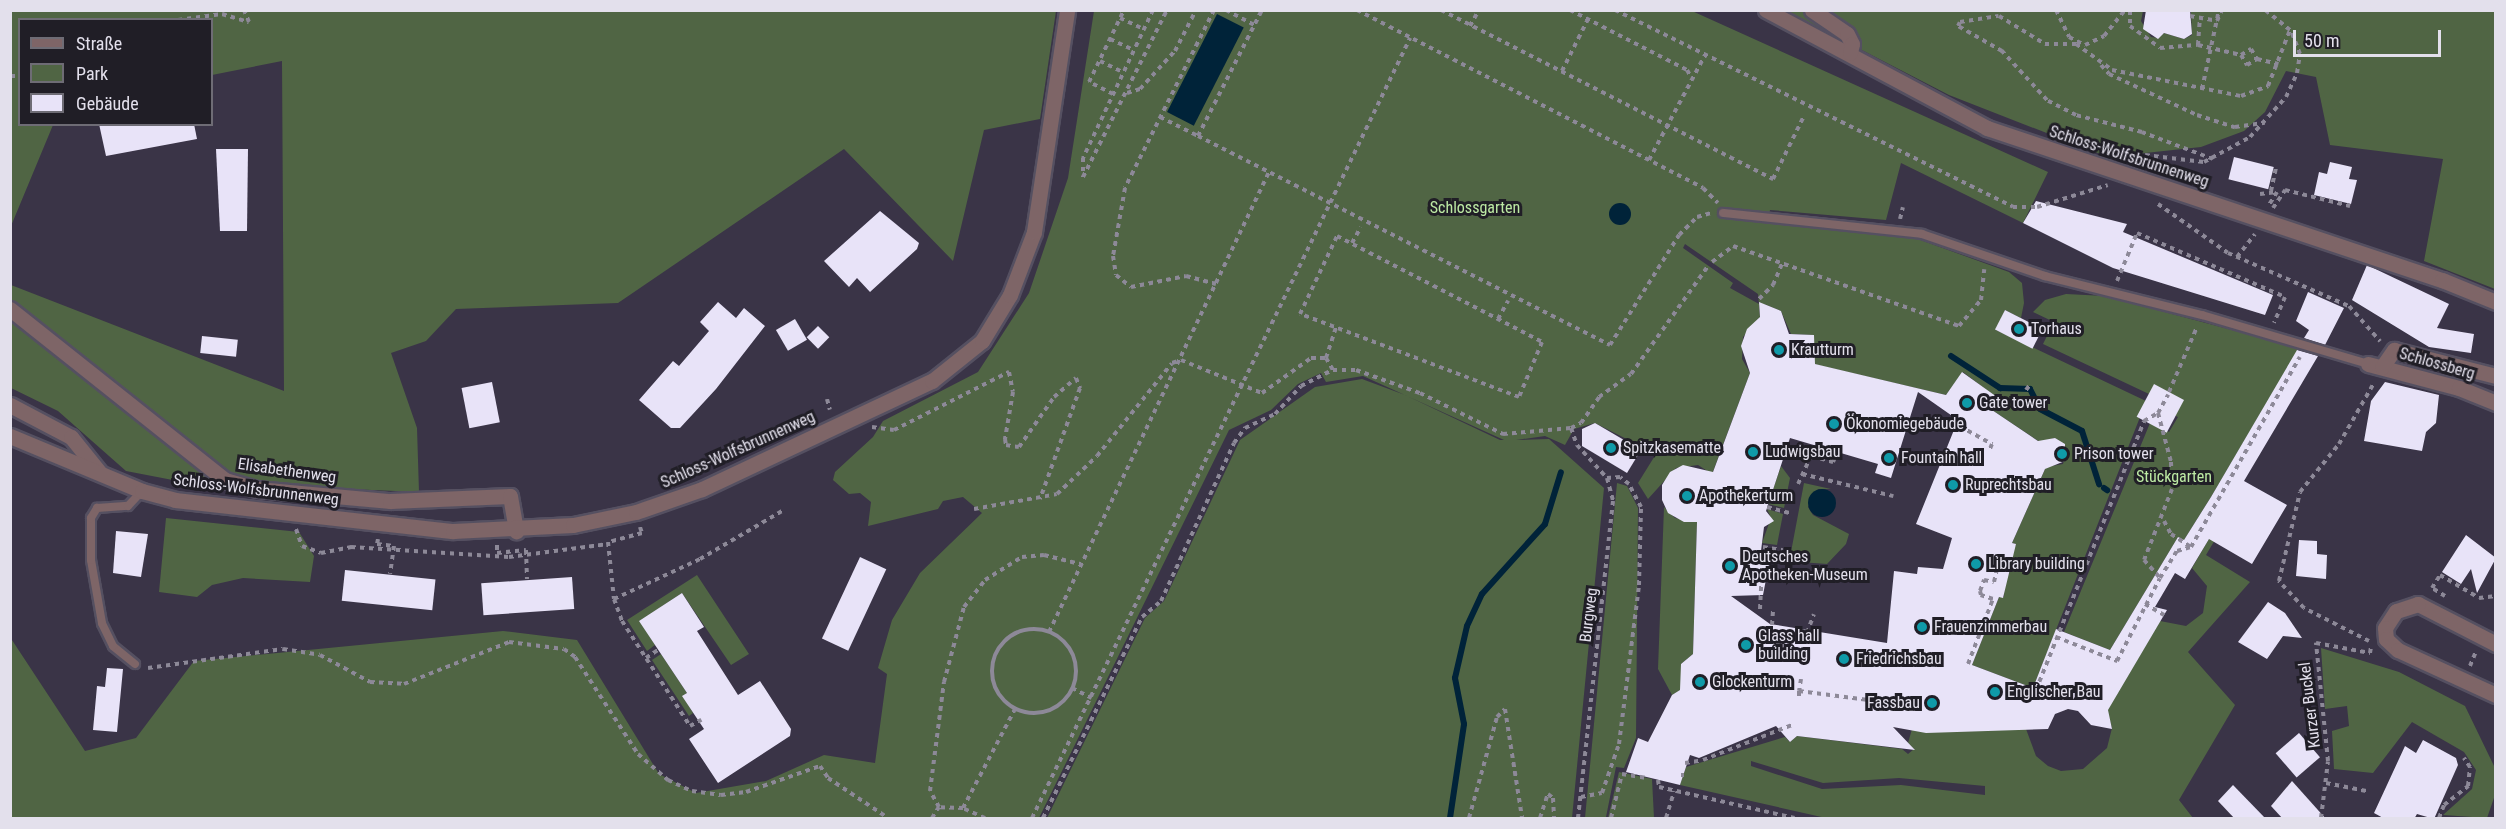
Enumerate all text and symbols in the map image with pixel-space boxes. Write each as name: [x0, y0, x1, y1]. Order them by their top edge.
legend: [18, 18, 213, 126]
scale bar: [2296, 18, 2444, 56]
text: 50 m: [2304, 30, 2339, 51]
text: Straße: [76, 33, 122, 54]
text: Park: [76, 63, 108, 84]
text: Gebäude: [76, 93, 139, 114]
street label: Schloss-Wolfsbrunnenweg: [2047, 122, 2211, 192]
park label: Schlossgarten: [1430, 198, 1520, 218]
place label: Torhaus: [2031, 319, 2082, 339]
marker: Torhaus: [2012, 322, 2026, 336]
place label: Krautturm: [1791, 340, 1854, 360]
marker: Krautturm: [1772, 343, 1786, 357]
street label: Schlossberg: [2397, 344, 2477, 384]
place label: Gate tower: [1979, 393, 2047, 413]
marker: Gate tower: [1960, 396, 1974, 410]
street label: Schloss-Wolfsbrunnenweg: [658, 407, 818, 493]
place label: Ökonomiegebäude: [1846, 414, 1964, 434]
marker: Ökonomiegebäude: [1827, 417, 1841, 431]
place label: Spitzkasematte: [1623, 438, 1721, 458]
marker: Spitzkasematte: [1604, 441, 1618, 455]
place label: Ludwigsbau: [1765, 442, 1840, 462]
place label: Prison tower: [2074, 444, 2154, 464]
marker: Ludwigsbau: [1746, 445, 1760, 459]
marker: Prison tower: [2055, 447, 2069, 461]
place label: Fountain hall: [1901, 448, 1982, 468]
marker: Fountain hall: [1882, 451, 1896, 465]
street label: Elisabethenweg: [237, 455, 337, 487]
park label: Stückgarten: [2136, 467, 2212, 487]
street label: Schloss-Wolfsbrunnenweg: [172, 470, 340, 510]
place label: Ruprechtsbau: [1965, 475, 2052, 495]
marker: Ruprechtsbau: [1946, 478, 1960, 492]
place label: Apothekerturm: [1699, 486, 1793, 506]
marker: Apothekerturm: [1680, 489, 1694, 503]
place label: Deutsches Apotheken-Museum: [1742, 547, 1868, 585]
place label: Library building: [1988, 554, 2085, 574]
marker: Library building: [1969, 557, 1983, 571]
marker: Deutsches Apotheken-Museum: [1723, 559, 1737, 573]
street label: Burgweg: [1576, 587, 1602, 643]
place label: Frauenzimmerbau: [1934, 617, 2047, 637]
marker: Frauenzimmerbau: [1915, 620, 1929, 634]
place label: Glass hall building: [1758, 626, 1820, 664]
marker: Glass hall building: [1739, 638, 1753, 652]
place label: Friedrichsbau: [1856, 649, 1942, 669]
marker: Friedrichsbau: [1837, 652, 1851, 666]
street label: Kurzer Buckel: [2295, 661, 2325, 749]
place label: Glockenturm: [1712, 672, 1792, 692]
marker: Glockenturm: [1693, 675, 1707, 689]
place label: Englischer Bau: [2007, 682, 2101, 702]
marker: Englischer Bau: [1988, 685, 2002, 699]
place label: Fassbau: [1867, 693, 1920, 713]
marker: Fassbau: [1925, 696, 1939, 710]

